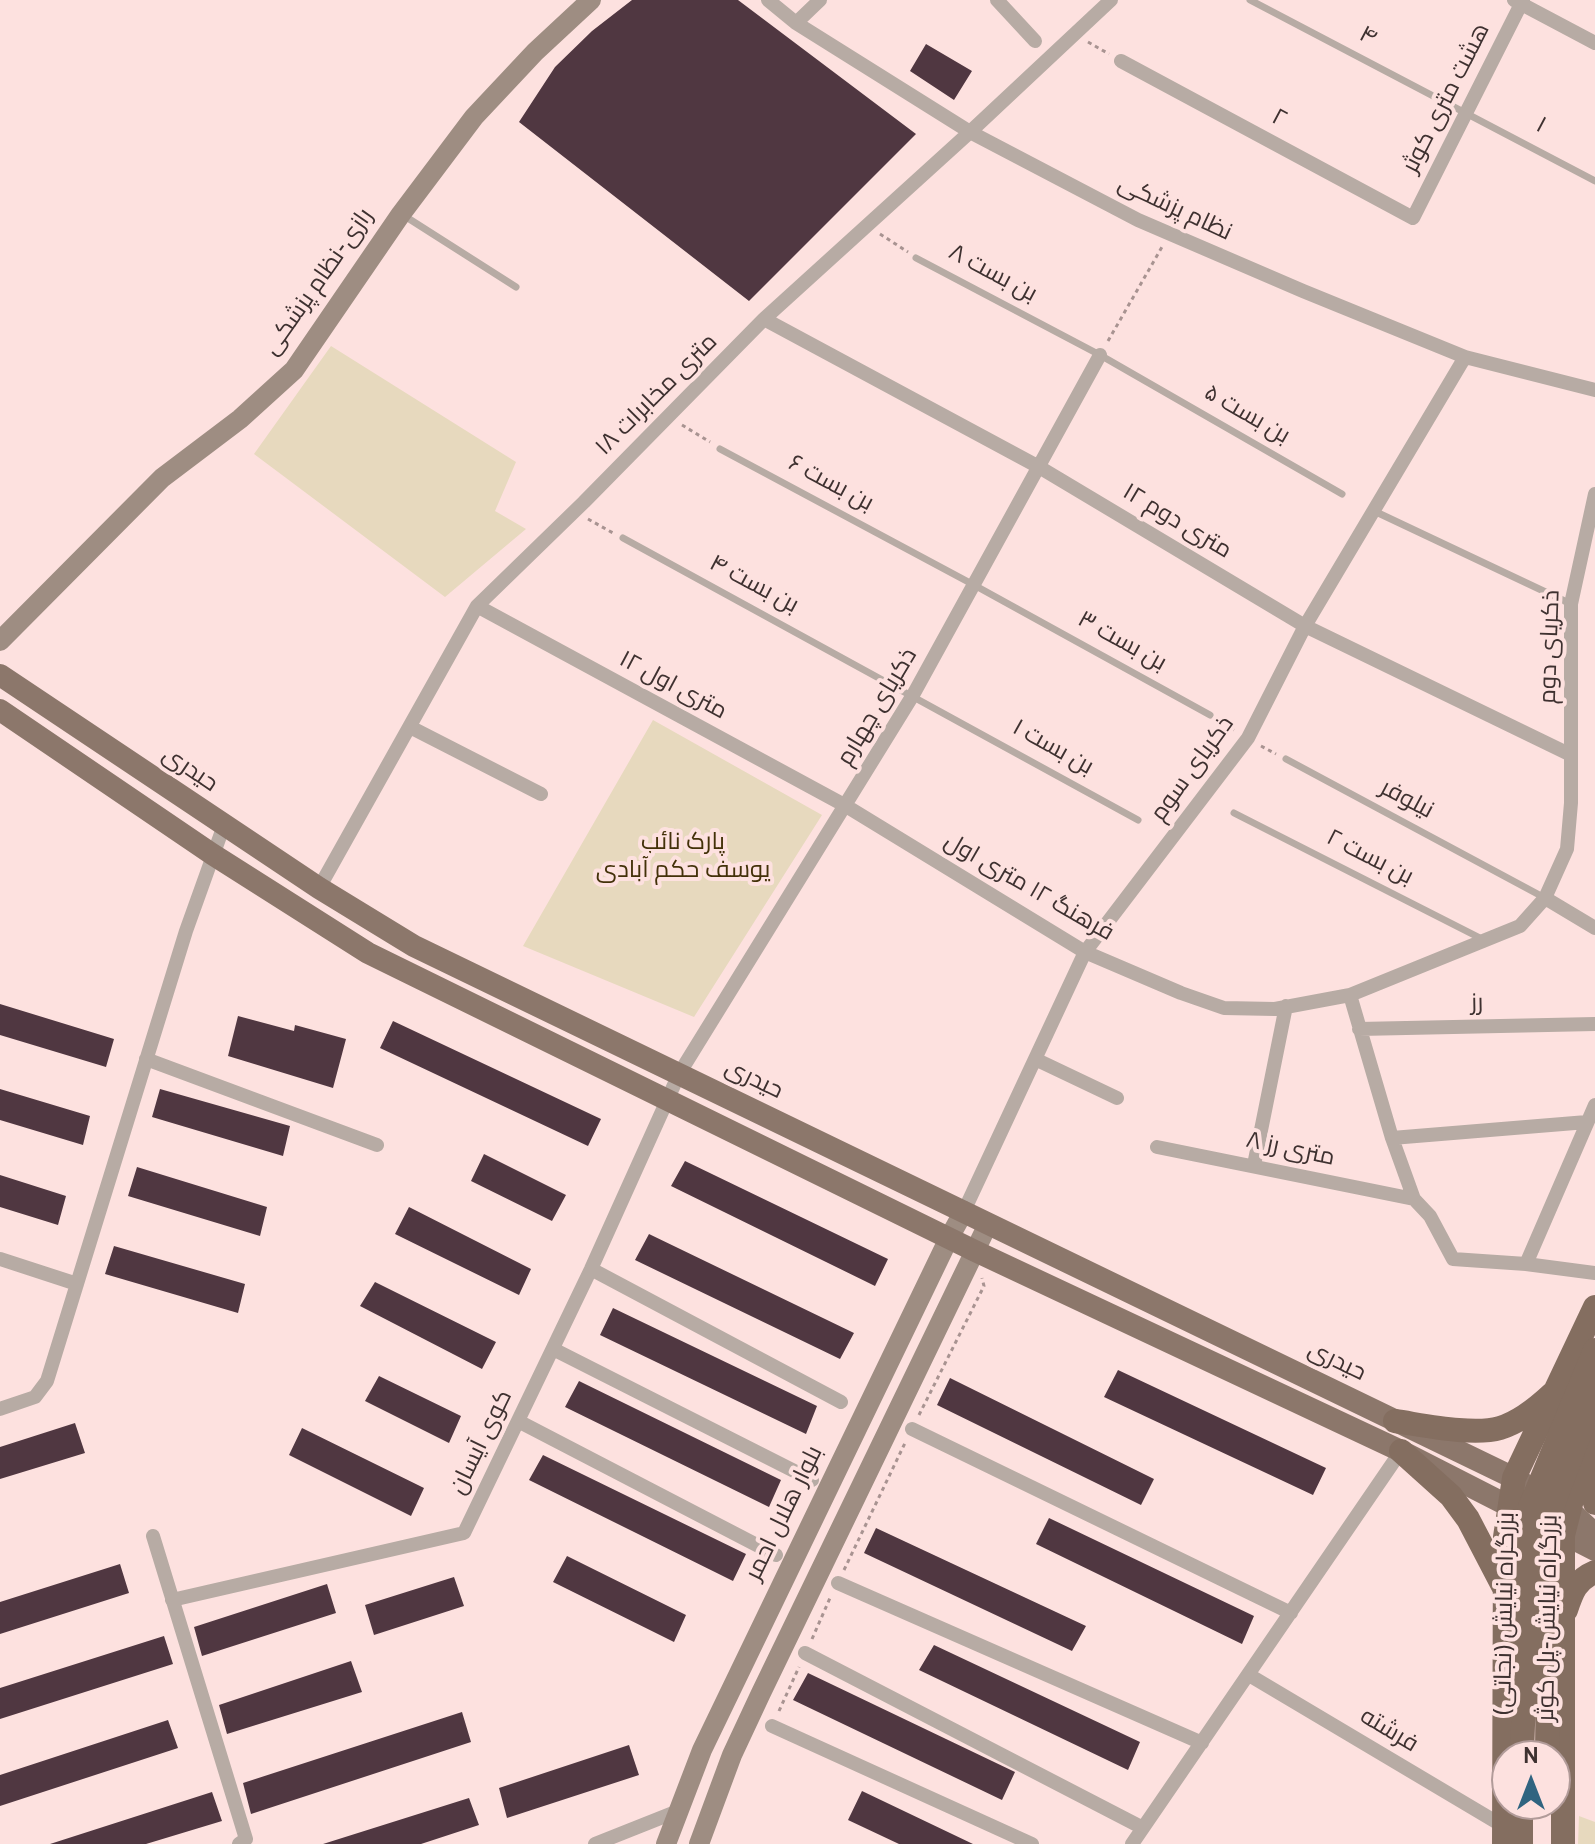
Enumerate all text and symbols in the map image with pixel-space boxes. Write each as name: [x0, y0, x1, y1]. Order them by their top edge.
street label: هشت متری کوثر: [1398, 19, 1498, 179]
street label: ۴: [1353, 22, 1381, 54]
street label: ۲: [1266, 104, 1290, 136]
street label: ۱: [1530, 113, 1550, 141]
street label: نظام پزشکی: [1112, 171, 1236, 249]
street label: رازی-نظام پزشکی: [259, 204, 381, 362]
street label: بن بست ۸: [943, 240, 1041, 310]
street label: ۱۸ متری مخابرات: [591, 329, 725, 463]
street label: بن بست ۵: [1198, 380, 1294, 452]
street label: بن بست ۶: [782, 451, 878, 519]
street label: ۱۲ متری دوم: [1116, 479, 1236, 567]
street label: بن بست ۴: [703, 551, 803, 621]
street label: ذکریای دوم: [1536, 589, 1568, 705]
street label: بن بست ۳: [1071, 607, 1171, 679]
street label: ذکریای چهارم: [833, 644, 925, 772]
street label: ۱۲ متری اول: [613, 647, 731, 727]
street label: ذکریای سوم: [1146, 712, 1242, 828]
street label: بن بست ۱: [1006, 715, 1098, 783]
street label: حیدری: [156, 742, 222, 800]
street label: نیلوفر: [1374, 775, 1438, 827]
street label: بن بست ۲: [1321, 825, 1417, 893]
street label: فرهنگ ۱۲ متری اول: [938, 829, 1118, 949]
park label: پارک نائب یوسف حکم آبادی: [596, 830, 770, 886]
street label: رز: [1470, 990, 1484, 1020]
street label: حیدری: [719, 1055, 787, 1107]
street label: ۸ متری رز: [1243, 1128, 1337, 1174]
street label: حیدری: [1302, 1337, 1370, 1389]
street label: کوی آیسان: [445, 1386, 521, 1500]
street label: بلوار هلال احمر: [741, 1442, 831, 1586]
street label: بزرگراه نیایش (نجاتی): [1491, 1512, 1523, 1716]
street label: بزرگراه نیایش-پل کوثر: [1534, 1514, 1566, 1722]
street label: فرشته: [1354, 1704, 1422, 1760]
north arrow: [1491, 1740, 1571, 1820]
text: N: [1523, 1744, 1539, 1771]

